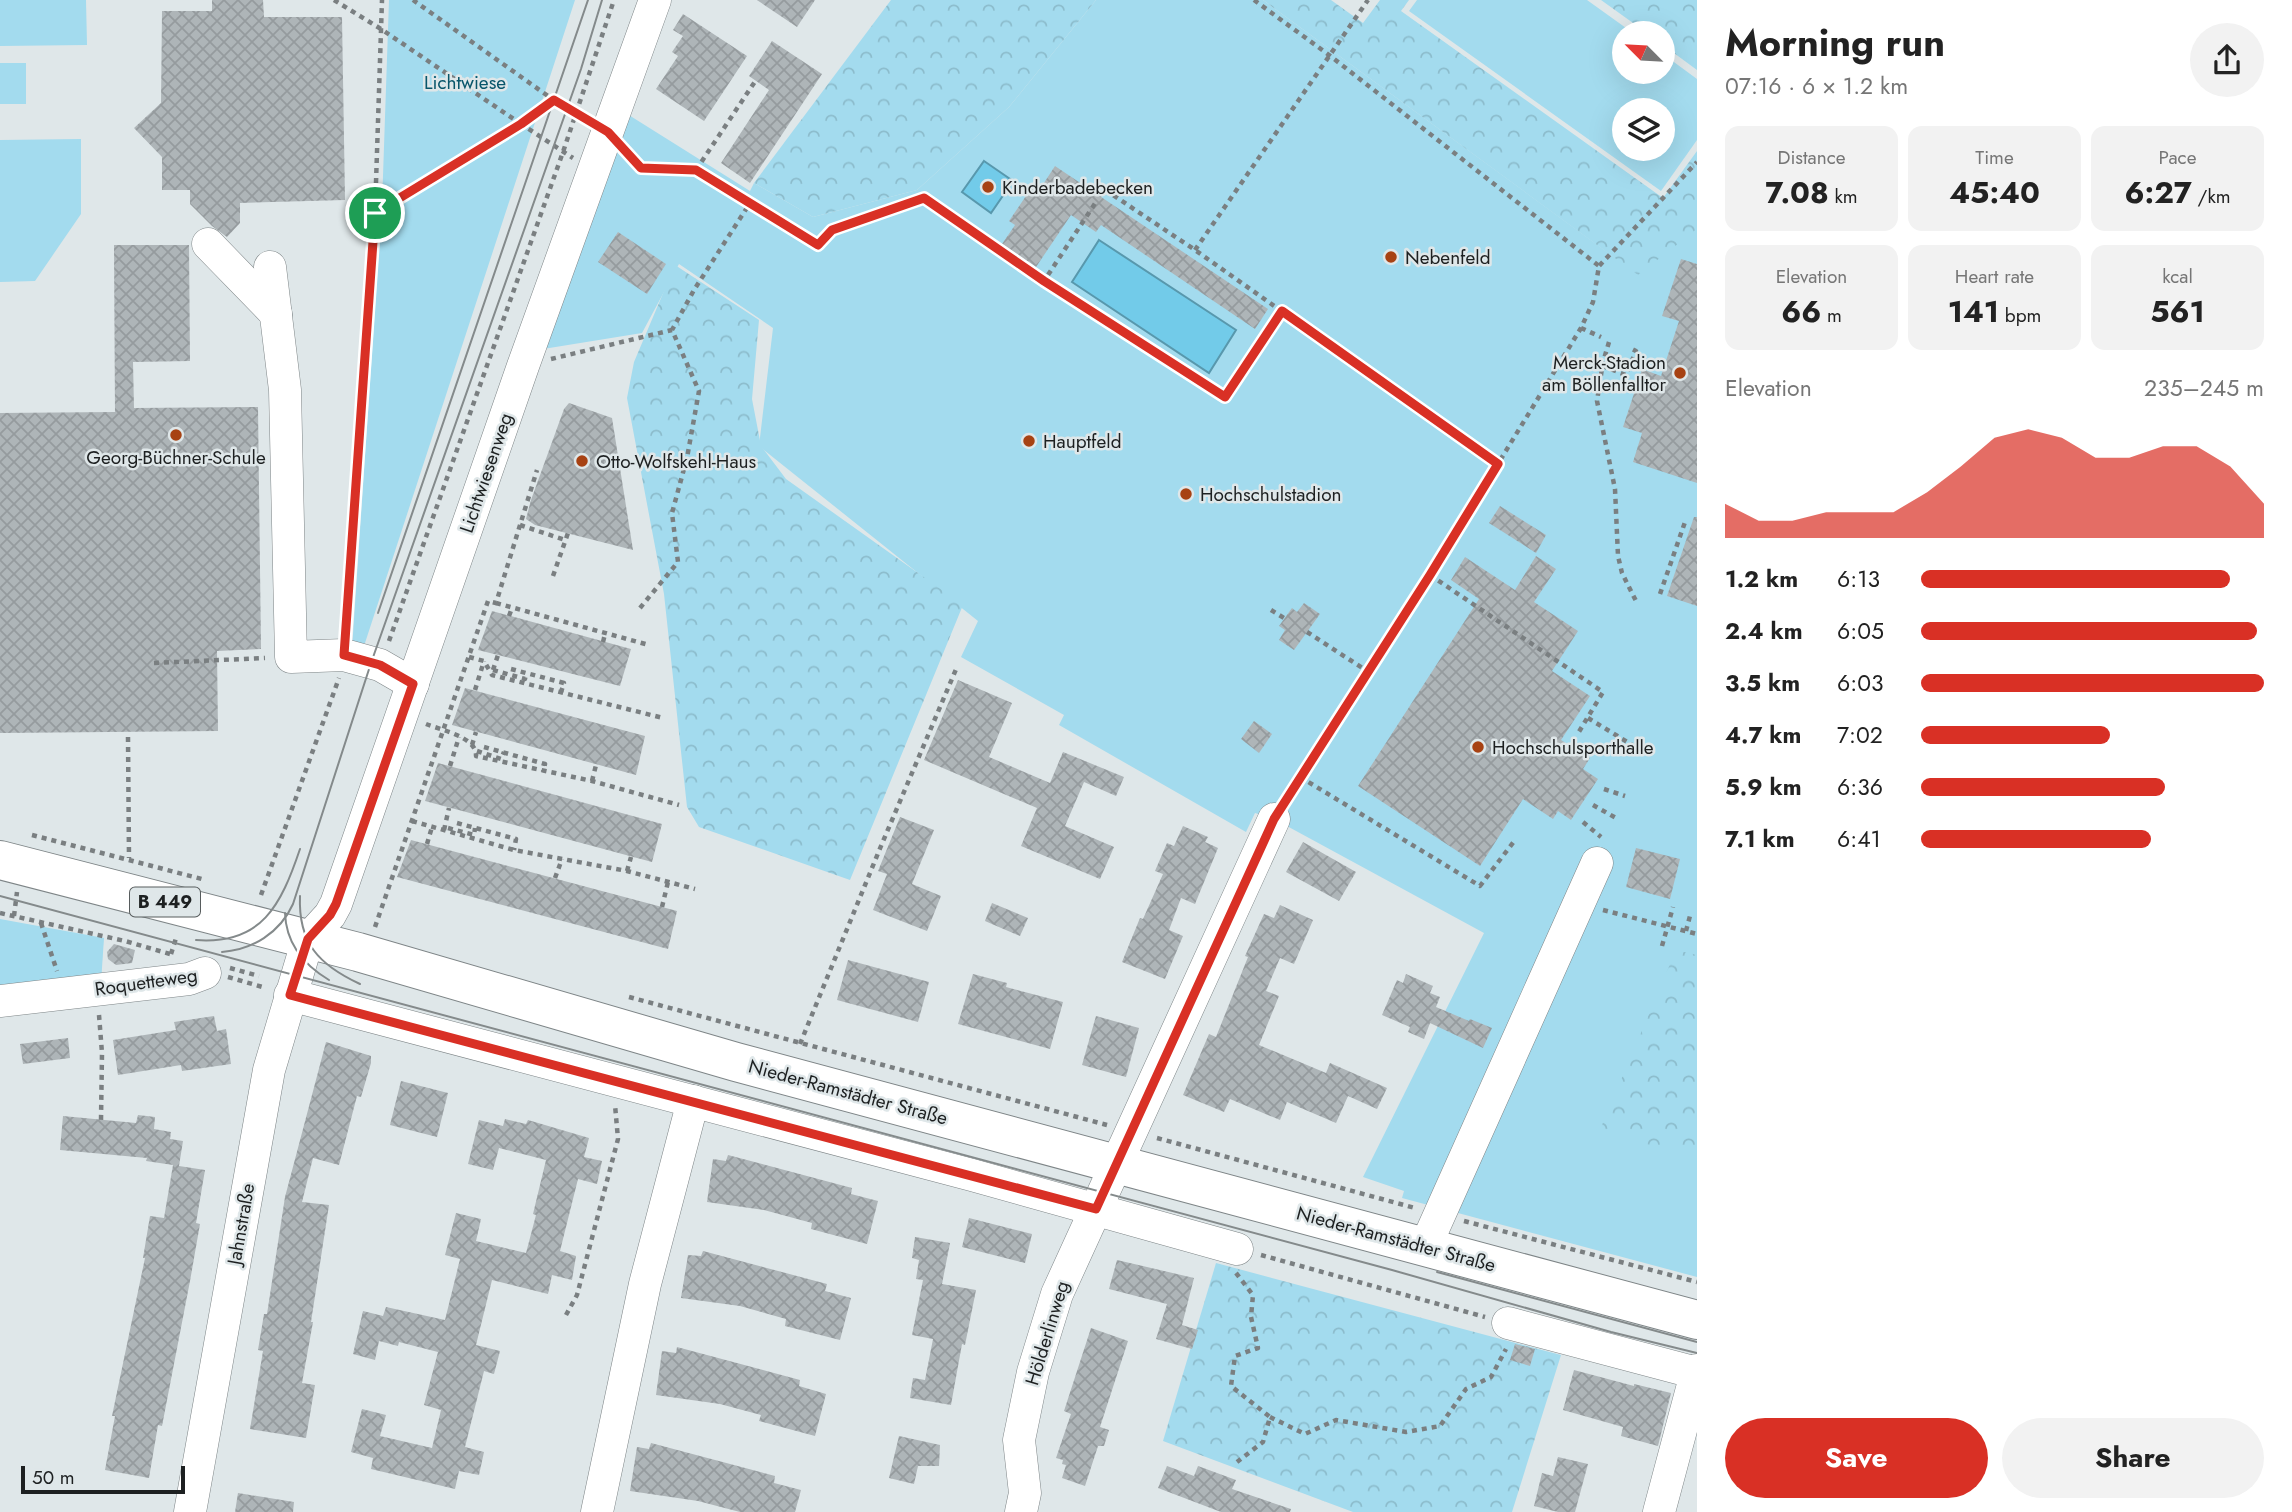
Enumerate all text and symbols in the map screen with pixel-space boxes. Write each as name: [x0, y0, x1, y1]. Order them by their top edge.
text: Morning run: [1725, 15, 1945, 70]
north arrow: [1612, 21, 1675, 84]
map controls: [1612, 21, 1675, 161]
button: share: [2190, 23, 2264, 97]
park label: Lichtwiese: [424, 69, 506, 96]
text: 07:16 · 6 × 1.2 km: [1725, 69, 1908, 103]
button: layers: [1612, 98, 1675, 161]
text: Distance: [1777, 144, 1846, 171]
text: Time: [1975, 144, 2014, 171]
text: Pace: [2159, 144, 2196, 171]
text: 7.08: [1765, 171, 1829, 214]
text: 45:40: [1949, 171, 2040, 214]
text: 6:27: [2124, 171, 2192, 214]
place label: Kinderbadebecken: [1002, 174, 1153, 201]
marker: Kinderbadebecken: [980, 179, 996, 195]
pin: [345, 183, 405, 243]
text: km: [1829, 183, 1858, 210]
text: /km: [2192, 183, 2231, 210]
icon: arrive: [356, 194, 394, 232]
place label: Nebenfeld: [1405, 244, 1491, 271]
marker: Nebenfeld: [1383, 249, 1399, 265]
text: Elevation: [1776, 263, 1847, 290]
text: Heart rate: [1955, 263, 2034, 290]
text: kcal: [2162, 263, 2193, 290]
text: 66: [1781, 290, 1821, 333]
text: 141: [1948, 290, 1999, 333]
text: 561: [2150, 290, 2205, 333]
text: m: [1821, 302, 1842, 329]
text: bpm: [1999, 302, 2041, 329]
place label: Merck-Stadion am Böllenfalltor: [1542, 349, 1666, 398]
marker: Merck-Stadion am Böllenfalltor: [1672, 365, 1688, 381]
text: Elevation: [1725, 371, 1812, 405]
text: 235–245 m: [2144, 371, 2264, 405]
street label: Lichtwiesenweg: [453, 409, 519, 537]
marker: Georg-Büchner-Schule: [168, 427, 184, 443]
place label: Hauptfeld: [1043, 428, 1122, 455]
marker: Hauptfeld: [1021, 433, 1037, 449]
place label: Georg-Büchner-Schule: [86, 444, 266, 471]
place label: Otto-Wolfskehl-Haus: [596, 448, 757, 475]
marker: Otto-Wolfskehl-Haus: [574, 453, 590, 469]
place label: Hochschulstadion: [1200, 481, 1342, 508]
marker: Hochschulstadion: [1178, 486, 1194, 502]
text: 1.2 km: [1725, 562, 1798, 596]
text: 6:13: [1837, 562, 1880, 596]
text: 2.4 km: [1725, 614, 1803, 648]
text: 6:05: [1837, 614, 1884, 648]
text: 3.5 km: [1725, 666, 1800, 700]
text: 6:03: [1837, 666, 1884, 700]
text: 4.7 km: [1725, 718, 1801, 752]
text: 7:02: [1837, 718, 1883, 752]
place label: Hochschulsporthalle: [1492, 734, 1654, 761]
marker: Hochschulsporthalle: [1470, 739, 1486, 755]
text: 5.9 km: [1725, 770, 1802, 804]
text: 6:36: [1837, 770, 1883, 804]
text: 7.1 km: [1725, 822, 1795, 856]
text: 6:41: [1837, 822, 1881, 856]
road number: B 449: [130, 888, 200, 917]
street label: Roquetteweg: [93, 961, 199, 1003]
street label: Nieder-Ramstädter Straße: [745, 1052, 951, 1132]
street label: Jahnstraße: [220, 1181, 261, 1270]
street label: Nieder-Ramstädter Straße: [1293, 1199, 1499, 1279]
street label: Hölderlinweg: [1018, 1277, 1076, 1389]
button: Save: [1725, 1418, 1988, 1498]
button: Share: [2002, 1418, 2264, 1498]
scale bar: [21, 1463, 186, 1495]
text: 50 m: [32, 1464, 75, 1491]

